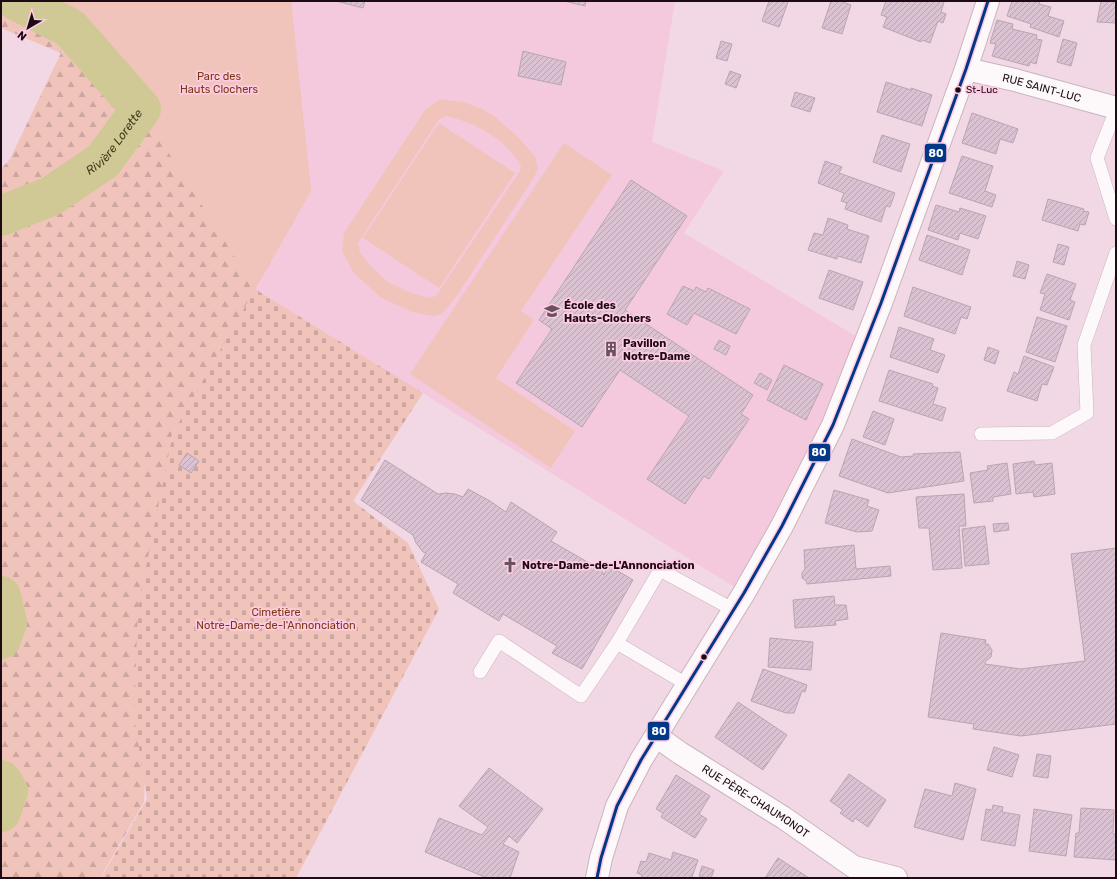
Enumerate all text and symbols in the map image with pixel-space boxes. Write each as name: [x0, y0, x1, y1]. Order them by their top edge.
north arrow: [8, 8, 48, 48]
text: N: [15, 28, 29, 43]
park label: Parc des Hauts Clochers: [180, 70, 258, 96]
street label: RUE SAINT-LUC: [1001, 71, 1083, 105]
place label: St-Luc: [966, 84, 998, 96]
marker: St-Luc: [953, 85, 963, 95]
water label: Rivière Lorette: [83, 106, 146, 178]
line badge: 80: [924, 143, 947, 163]
text: 80: [929, 147, 943, 160]
place label: École des Hauts-Clochers: [564, 299, 651, 325]
school or university icon: École des Hauts-Clochers: [543, 302, 561, 320]
place label: Pavillon Notre-Dame: [623, 337, 691, 363]
building icon: Pavillon Notre-Dame: [602, 340, 620, 358]
line badge: 80: [808, 443, 831, 462]
text: 80: [812, 446, 826, 459]
church icon: Notre-Dame-de-L'Annonciation: [501, 556, 519, 574]
place label: Notre-Dame-de-L'Annonciation: [522, 559, 695, 572]
park label: Cimetière Notre-Dame-de-l'Annonciation: [196, 606, 356, 632]
unlabelled marker: [699, 652, 709, 662]
line badge: 80: [647, 721, 670, 741]
text: 80: [652, 725, 666, 738]
street label: RUE PÈRE-CHAUMONOT: [700, 762, 812, 840]

